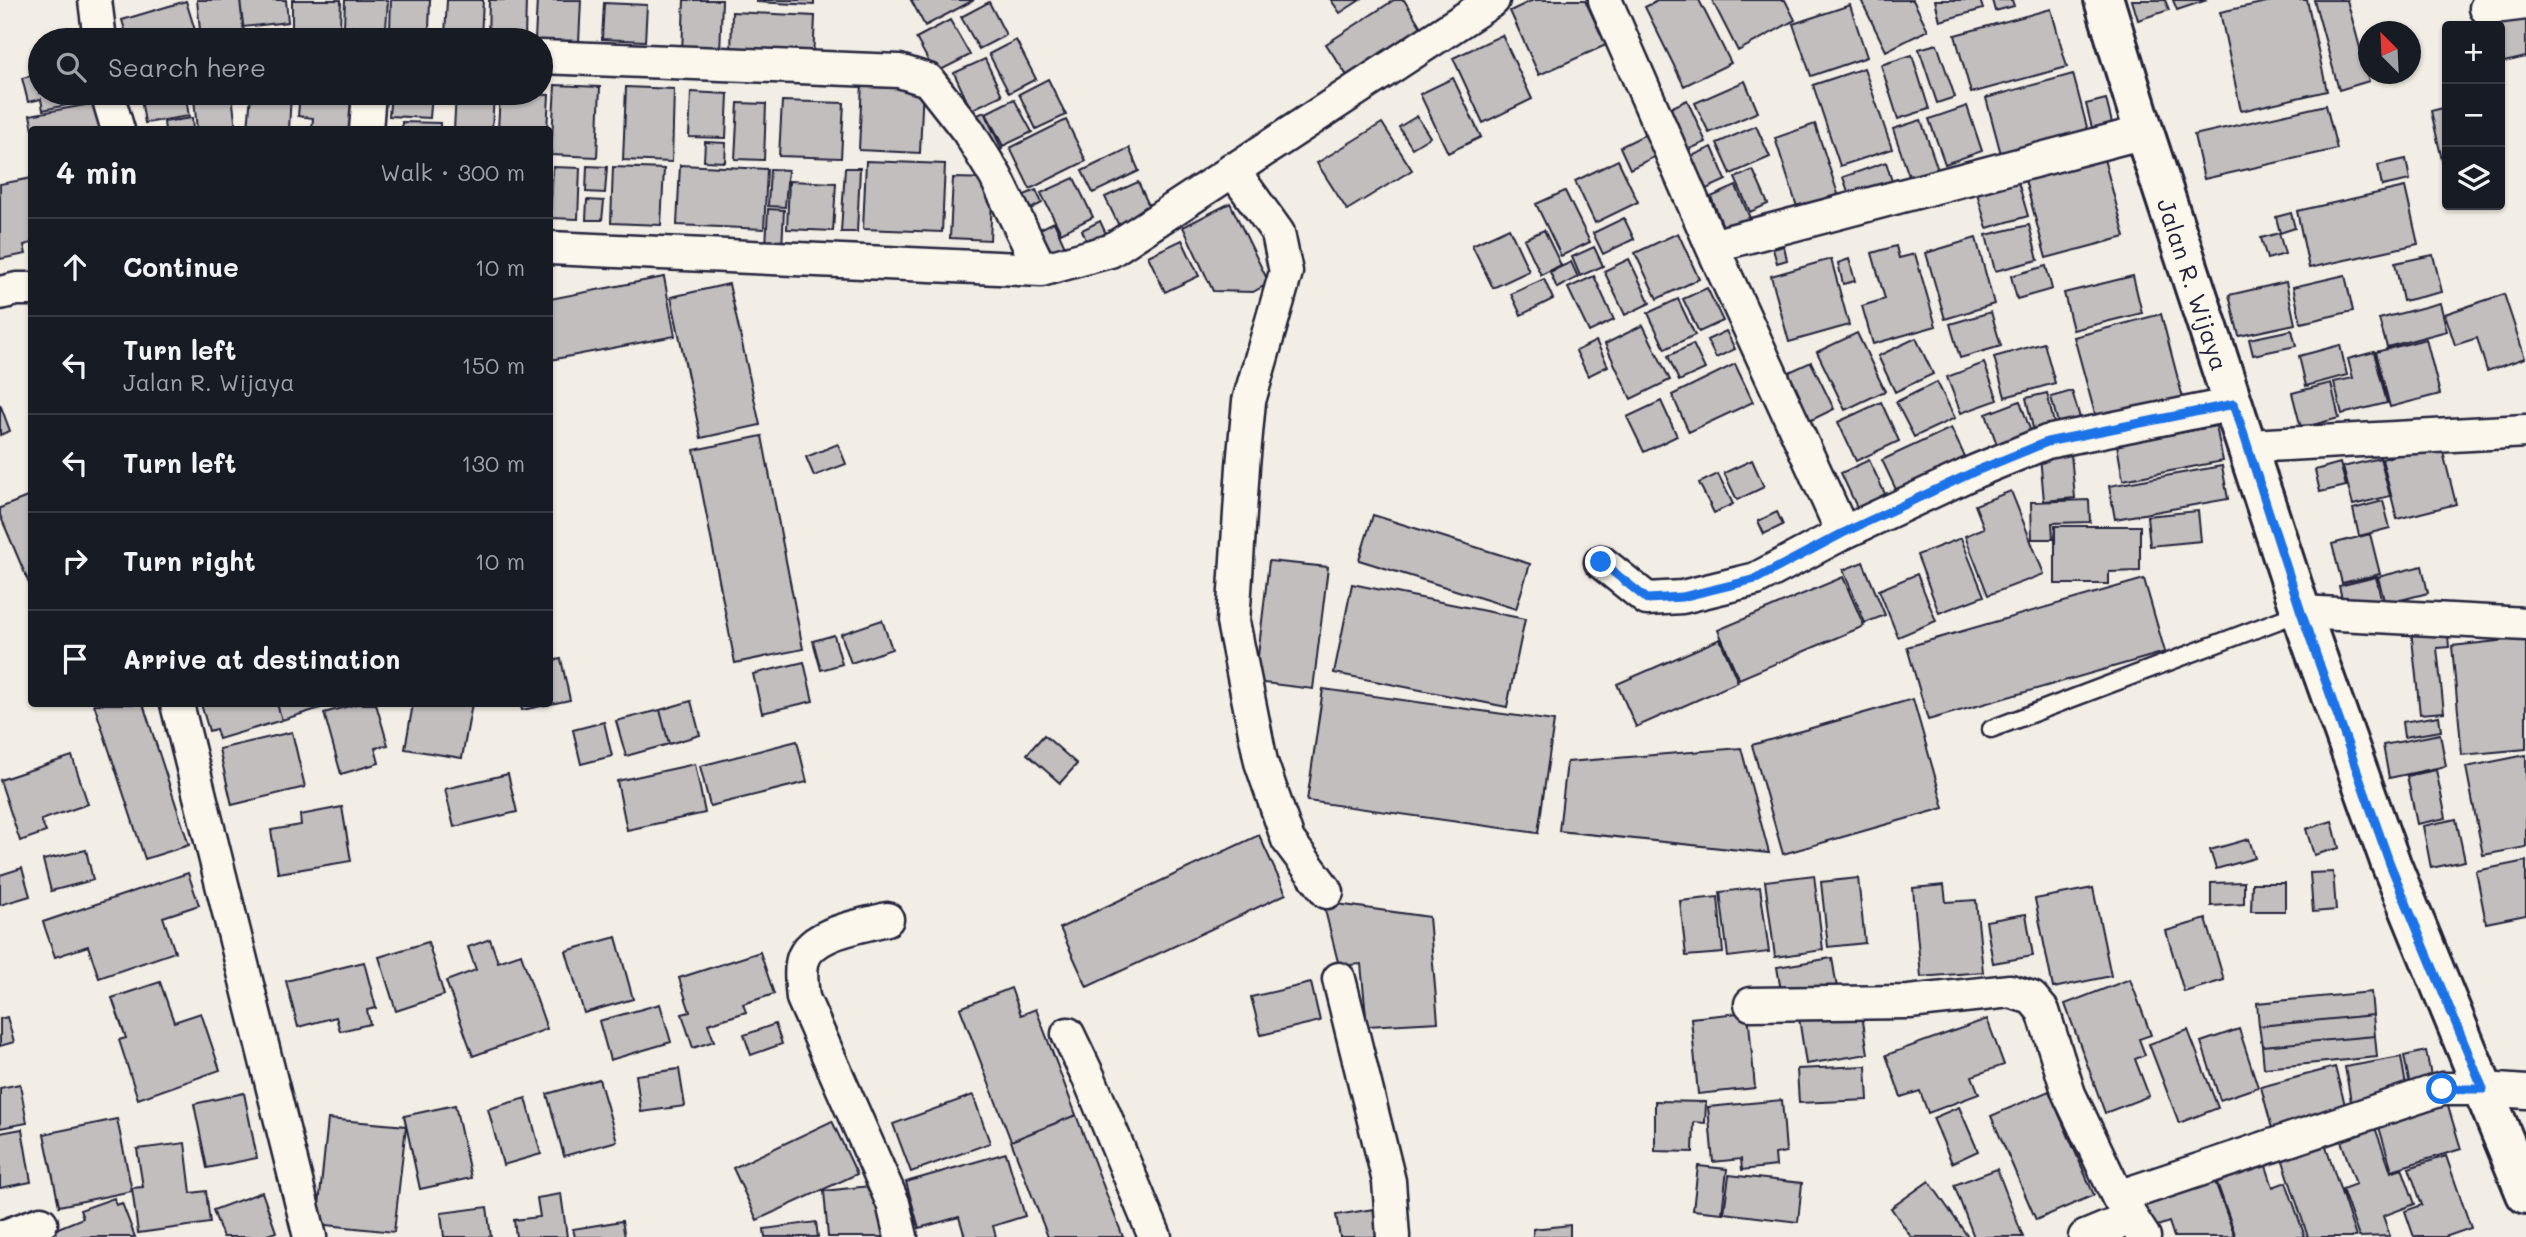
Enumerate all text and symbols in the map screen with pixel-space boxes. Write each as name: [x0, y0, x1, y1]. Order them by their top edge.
north arrow: [2358, 21, 2421, 84]
map controls: [2442, 21, 2505, 210]
button: +: [2442, 21, 2505, 84]
search box: [28, 28, 553, 105]
icon: search: [52, 48, 90, 86]
text: Search here: [108, 50, 266, 84]
button: −: [2442, 84, 2505, 147]
button: layers: [2442, 147, 2505, 210]
text: 4 min: [56, 152, 137, 192]
text: Walk · 300 m: [380, 157, 525, 187]
street label: Jalan R. Wijaya: [2151, 194, 2236, 374]
icon: ahead: [56, 248, 94, 286]
text: Continue: [123, 250, 239, 284]
text: 10 m: [475, 252, 525, 282]
text: Turn left: [123, 333, 236, 367]
icon: left: [56, 346, 94, 384]
text: 150 m: [461, 350, 525, 380]
text: Jalan R. Wijaya: [123, 367, 295, 397]
icon: left: [56, 444, 94, 482]
text: Turn left: [123, 446, 236, 480]
text: 130 m: [461, 448, 525, 478]
icon: right: [56, 542, 94, 580]
text: Turn right: [123, 544, 256, 578]
text: 10 m: [475, 546, 525, 576]
route end: [1585, 546, 1616, 577]
icon: arrive: [56, 640, 94, 678]
text: Arrive at destination: [123, 642, 400, 676]
route start: [2426, 1073, 2457, 1104]

